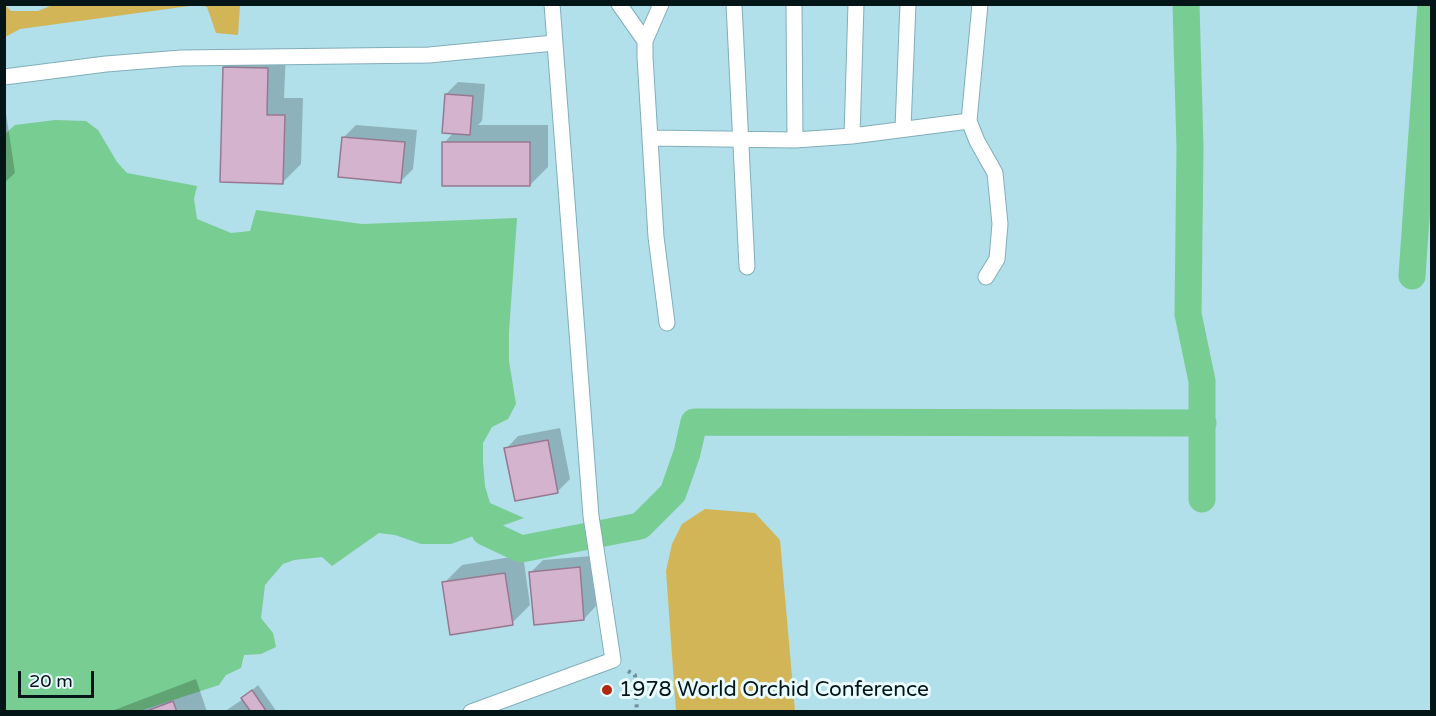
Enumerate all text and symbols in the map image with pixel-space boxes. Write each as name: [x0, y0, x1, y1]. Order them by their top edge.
scale bar: [21, 659, 98, 697]
text: 20 m: [29, 670, 73, 692]
place label: 1978 World Orchid Conference: [619, 677, 929, 703]
marker: 1978 World Orchid Conference: [600, 683, 614, 697]

